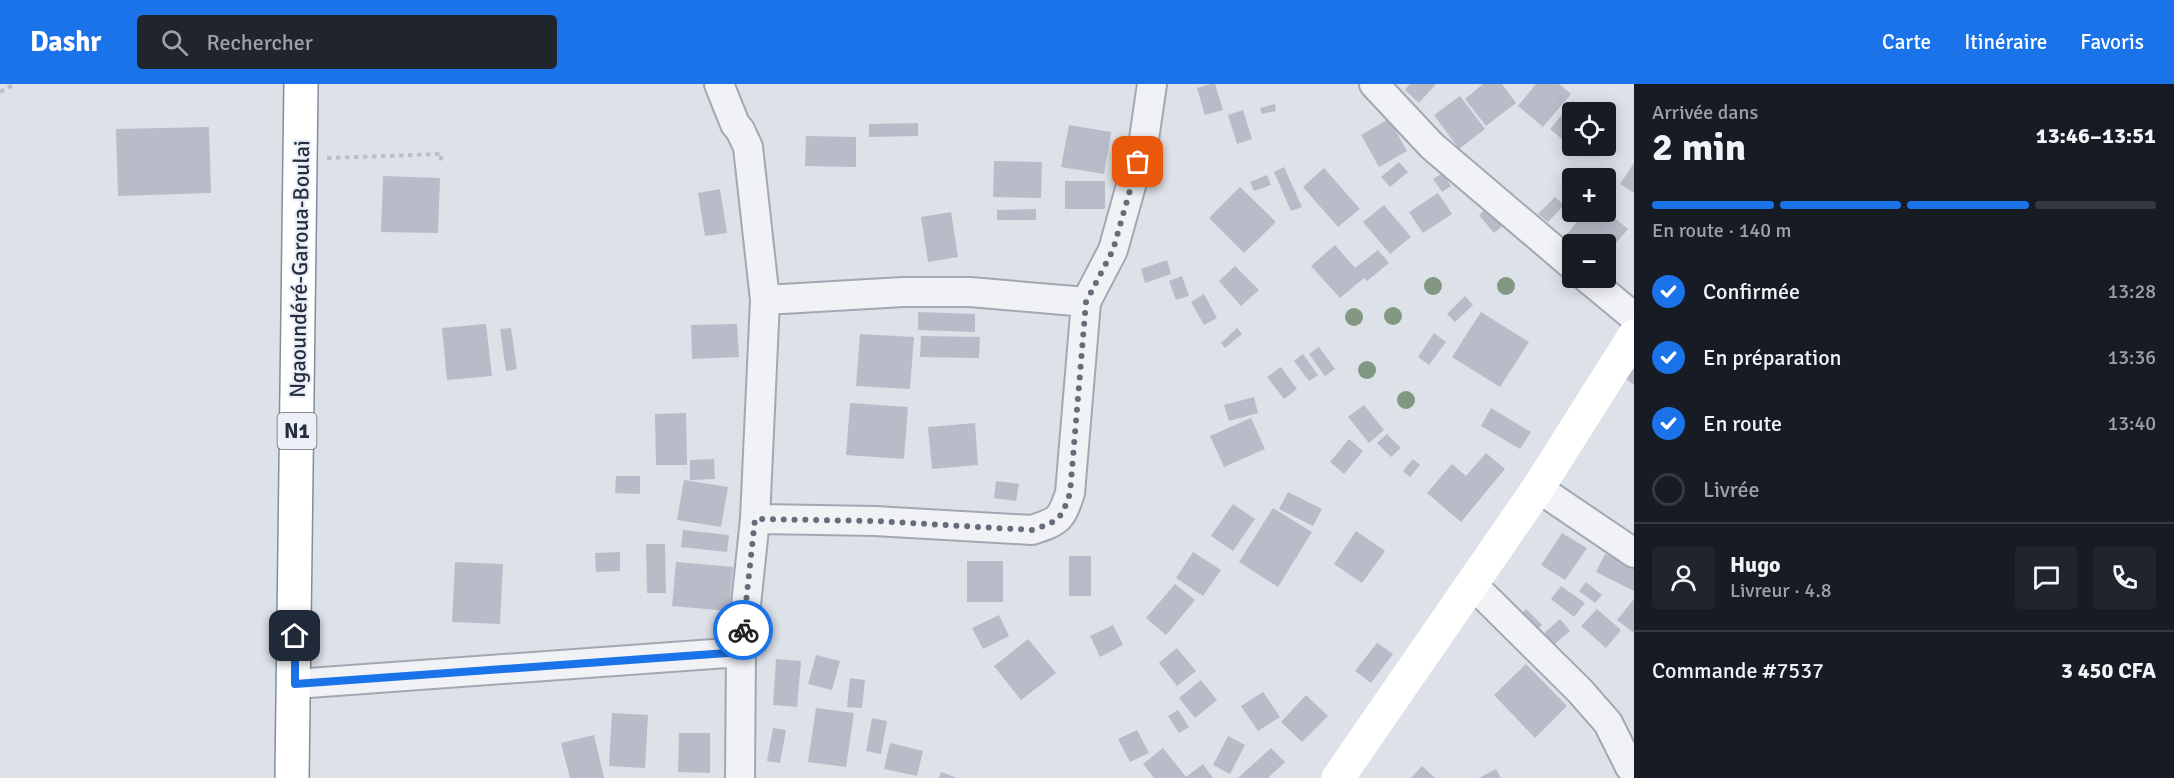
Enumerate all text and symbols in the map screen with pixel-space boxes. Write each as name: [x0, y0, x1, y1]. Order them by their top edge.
search box: [137, 15, 557, 69]
text: Dashr: [30, 25, 101, 59]
icon: search: [158, 26, 191, 59]
text: Rechercher: [206, 29, 313, 56]
text: Carte: [1882, 29, 1931, 55]
text: Itinéraire: [1964, 29, 2047, 55]
text: Favoris: [2080, 29, 2144, 55]
text: Arrivée dans: [1652, 100, 1758, 125]
map controls: [1562, 102, 1616, 288]
button: locate: [1562, 102, 1616, 156]
text: 13:46–13:51: [2036, 122, 2156, 149]
text: 2 min: [1652, 123, 1746, 171]
pin: [1112, 136, 1163, 187]
street label: Ngaoundéré-Garoua-Boulai: [284, 140, 315, 398]
icon: bag: [1121, 145, 1154, 178]
button: +: [1562, 168, 1616, 222]
text: En route · 140 m: [1652, 218, 1791, 243]
button: −: [1562, 234, 1616, 288]
icon: check: [1652, 275, 1685, 308]
text: Confirmée: [1703, 278, 1800, 305]
text: 13:28: [2107, 279, 2156, 304]
icon: check: [1652, 341, 1685, 374]
text: En préparation: [1703, 344, 1842, 371]
text: 13:36: [2107, 345, 2156, 370]
icon: check: [1652, 407, 1685, 440]
text: En route: [1703, 410, 1782, 437]
text: 13:40: [2107, 411, 2156, 436]
road number: N1: [278, 413, 316, 449]
text: Livrée: [1703, 476, 1760, 503]
button: person: [1652, 546, 1715, 609]
button: chat: [2015, 546, 2078, 609]
button: phone: [2093, 546, 2156, 609]
text: Hugo: [1730, 551, 1780, 578]
text: Livreur · 4.8: [1730, 578, 1831, 603]
courier: [713, 600, 773, 660]
pin: [269, 610, 320, 661]
icon: bike: [727, 614, 760, 647]
icon: home: [278, 619, 311, 652]
text: Commande #7537: [1652, 657, 1824, 684]
text: 3 450 CFA: [2061, 657, 2156, 684]

